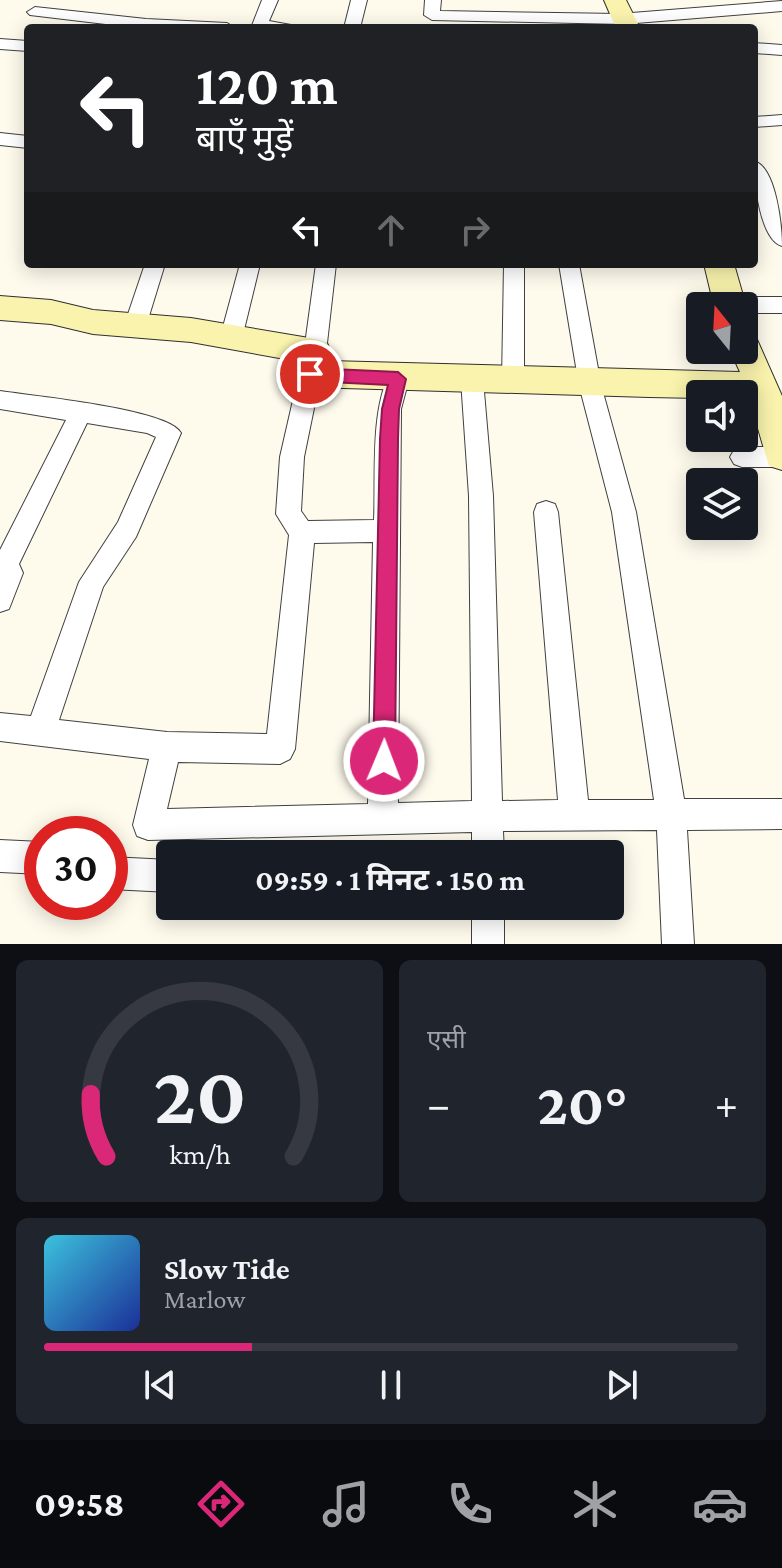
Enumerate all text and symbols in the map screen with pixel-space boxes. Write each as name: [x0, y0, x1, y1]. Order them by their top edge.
text: 120 m: [196, 54, 338, 116]
icon: left: [64, 56, 168, 160]
text: बाएँ मुड़ें: [196, 119, 293, 159]
icon: left: [285, 208, 329, 252]
icon: ahead: [369, 208, 413, 252]
icon: right: [453, 208, 497, 252]
north arrow: [686, 292, 758, 364]
map controls: [686, 292, 758, 540]
pin: [276, 340, 344, 408]
icon: arrive: [288, 352, 332, 396]
button: sound: [686, 380, 758, 452]
button: layers: [686, 468, 758, 540]
position arrow: [342, 719, 426, 803]
speed limit sign: 30: [24, 816, 128, 920]
text: 09:59 · 1 मिनट · 150 m: [255, 863, 525, 896]
text: एसी: [427, 1025, 466, 1054]
text: 20: [153, 1048, 246, 1141]
text: 20°: [537, 1070, 628, 1137]
text: −: [427, 1080, 450, 1128]
text: +: [715, 1080, 738, 1128]
text: km/h: [169, 1138, 230, 1170]
text: Slow Tide: [164, 1252, 290, 1285]
text: Marlow: [164, 1285, 245, 1314]
icon: previous: [138, 1363, 182, 1407]
icon: pause: [369, 1363, 413, 1407]
icon: next: [600, 1363, 644, 1407]
icon: directions: [193, 1476, 249, 1532]
icon: music: [318, 1476, 374, 1532]
icon: phone: [442, 1476, 498, 1532]
icon: climate: [567, 1476, 623, 1532]
icon: car: [692, 1476, 748, 1532]
text: 09:58: [34, 1484, 124, 1524]

